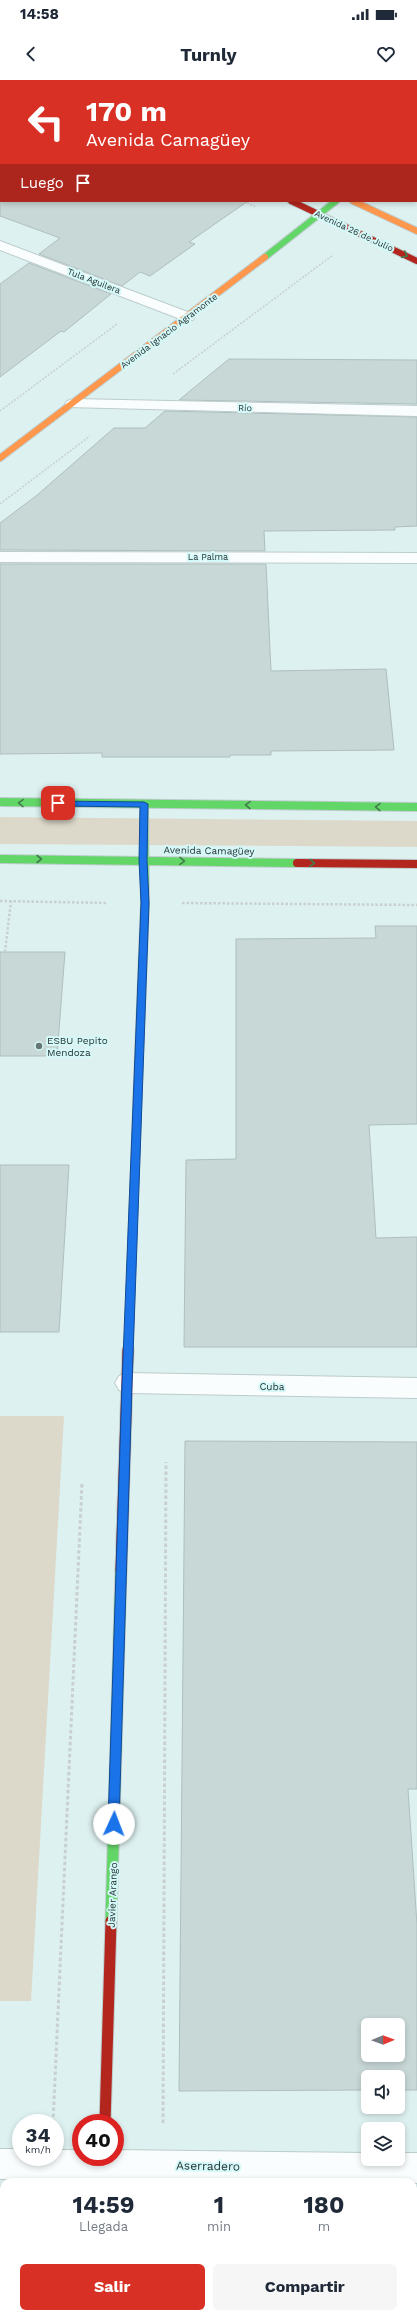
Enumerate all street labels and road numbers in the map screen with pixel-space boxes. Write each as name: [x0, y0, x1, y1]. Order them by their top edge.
street label: Avenida 26 de Julio: [313, 208, 395, 254]
street label: Tula Aguilera: [66, 266, 122, 296]
street label: Avenida Ignacio Agramonte: [119, 291, 219, 371]
street label: Río: [238, 403, 252, 413]
street label: La Palma: [188, 552, 228, 562]
street label: Avenida Camagüey: [163, 844, 255, 857]
street label: Cuba: [259, 1381, 285, 1392]
street label: Javier Arango: [106, 1862, 119, 1928]
street label: Aserradero: [176, 2158, 240, 2174]

